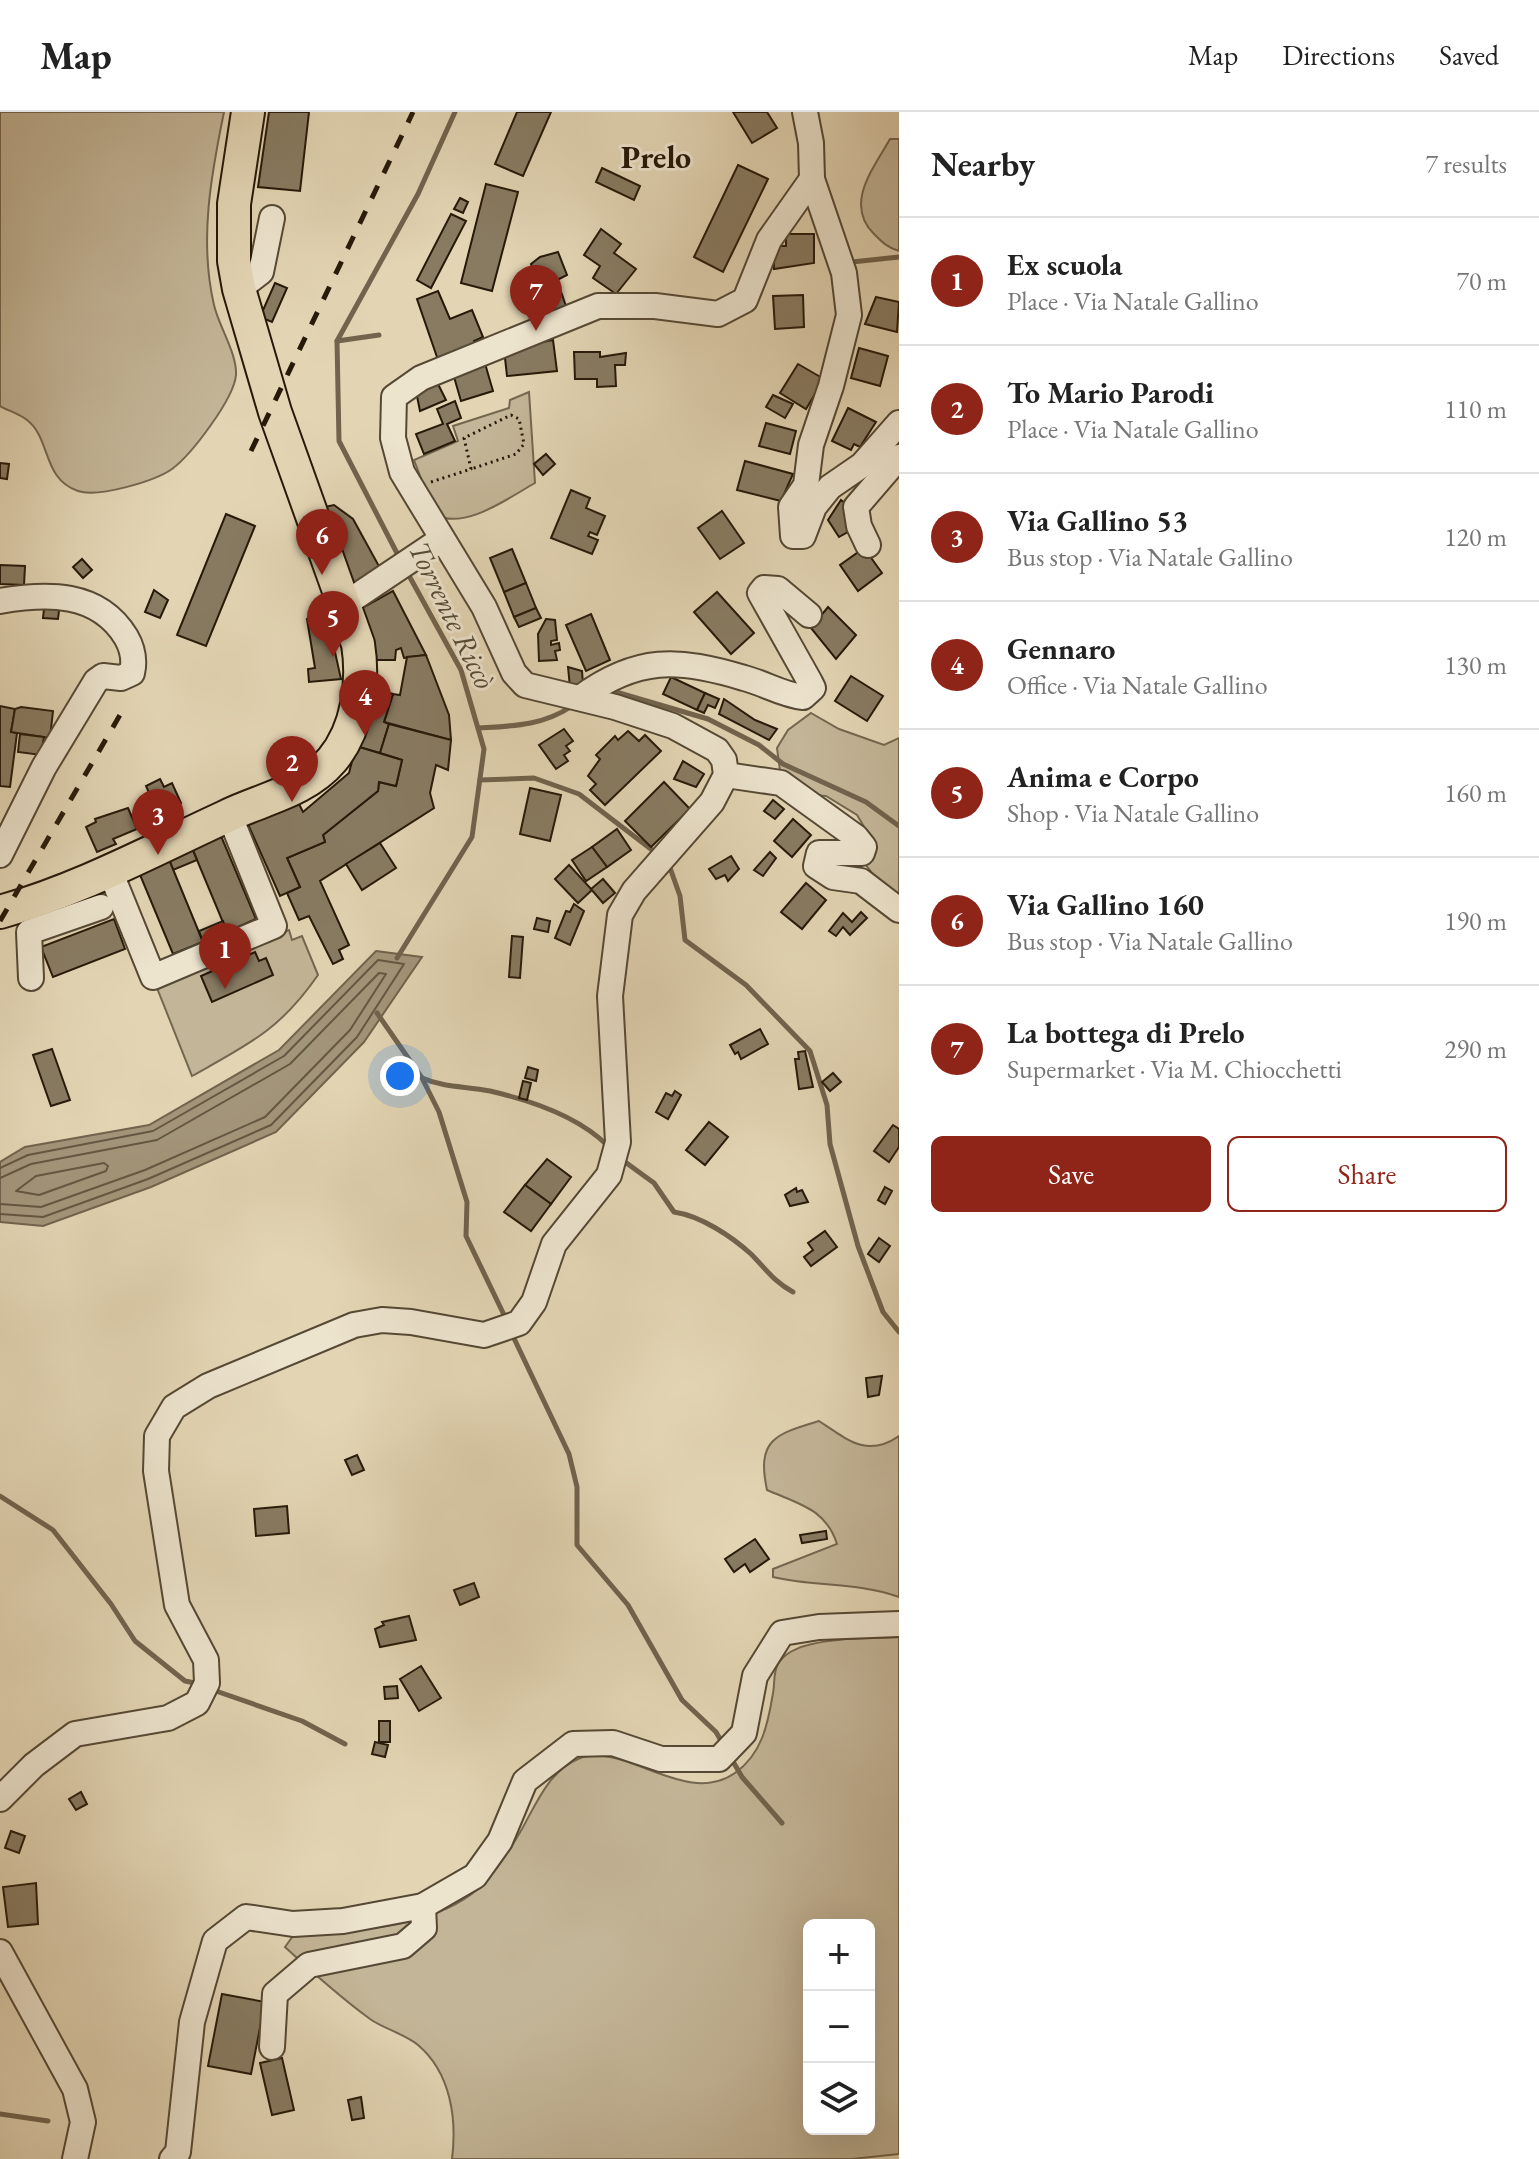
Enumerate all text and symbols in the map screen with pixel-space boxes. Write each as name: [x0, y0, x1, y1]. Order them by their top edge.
text: Map: [40, 31, 112, 80]
text: Map: [1188, 37, 1238, 73]
text: Directions: [1282, 37, 1395, 73]
text: Saved: [1439, 37, 1499, 73]
district label: Prelo: [621, 136, 691, 178]
text: Nearby: [931, 142, 1035, 186]
text: 7 results: [1426, 147, 1507, 181]
text: Ex scuola: [1007, 245, 1123, 284]
text: 1: [950, 264, 964, 298]
text: 70 m: [1457, 264, 1507, 298]
pin: 7: [510, 265, 562, 331]
text: Place · Via Natale Gallino: [1007, 284, 1259, 318]
text: To Mario Parodi: [1007, 373, 1214, 412]
text: 2: [950, 392, 964, 426]
text: 110 m: [1444, 392, 1507, 426]
text: Place · Via Natale Gallino: [1007, 412, 1259, 446]
text: Via Gallino 53: [1007, 501, 1188, 540]
pin: 6: [296, 509, 348, 575]
text: 3: [950, 520, 964, 554]
text: 120 m: [1444, 520, 1507, 554]
water label: Torrente Riccò: [400, 534, 505, 695]
text: Bus stop · Via Natale Gallino: [1007, 540, 1293, 574]
pin: 5: [307, 591, 359, 657]
text: Gennaro: [1007, 629, 1115, 668]
text: 4: [950, 648, 964, 682]
text: 130 m: [1444, 648, 1507, 682]
text: Office · Via Natale Gallino: [1007, 668, 1268, 702]
pin: 4: [339, 670, 391, 736]
pin: 2: [266, 736, 318, 802]
text: Anima e Corpo: [1007, 757, 1199, 796]
text: 5: [950, 776, 964, 810]
text: 160 m: [1444, 776, 1507, 810]
pin: 3: [132, 789, 184, 855]
text: Shop · Via Natale Gallino: [1007, 796, 1259, 830]
text: Via Gallino 160: [1007, 885, 1204, 924]
text: 6: [950, 904, 964, 938]
text: 190 m: [1444, 904, 1507, 938]
pin: 1: [199, 923, 251, 989]
text: Bus stop · Via Natale Gallino: [1007, 924, 1293, 958]
text: La bottega di Prelo: [1007, 1013, 1245, 1052]
text: 7: [950, 1032, 964, 1066]
text: 290 m: [1444, 1032, 1507, 1066]
text: Supermarket · Via M. Chiocchetti: [1007, 1052, 1342, 1086]
your location: [380, 1056, 420, 1096]
button: Save: [931, 1136, 1211, 1212]
button: Share: [1227, 1136, 1507, 1212]
map controls: [803, 1919, 875, 2135]
button: +: [803, 1919, 875, 1991]
button: −: [803, 1991, 875, 2063]
button: layers: [803, 2063, 875, 2135]

